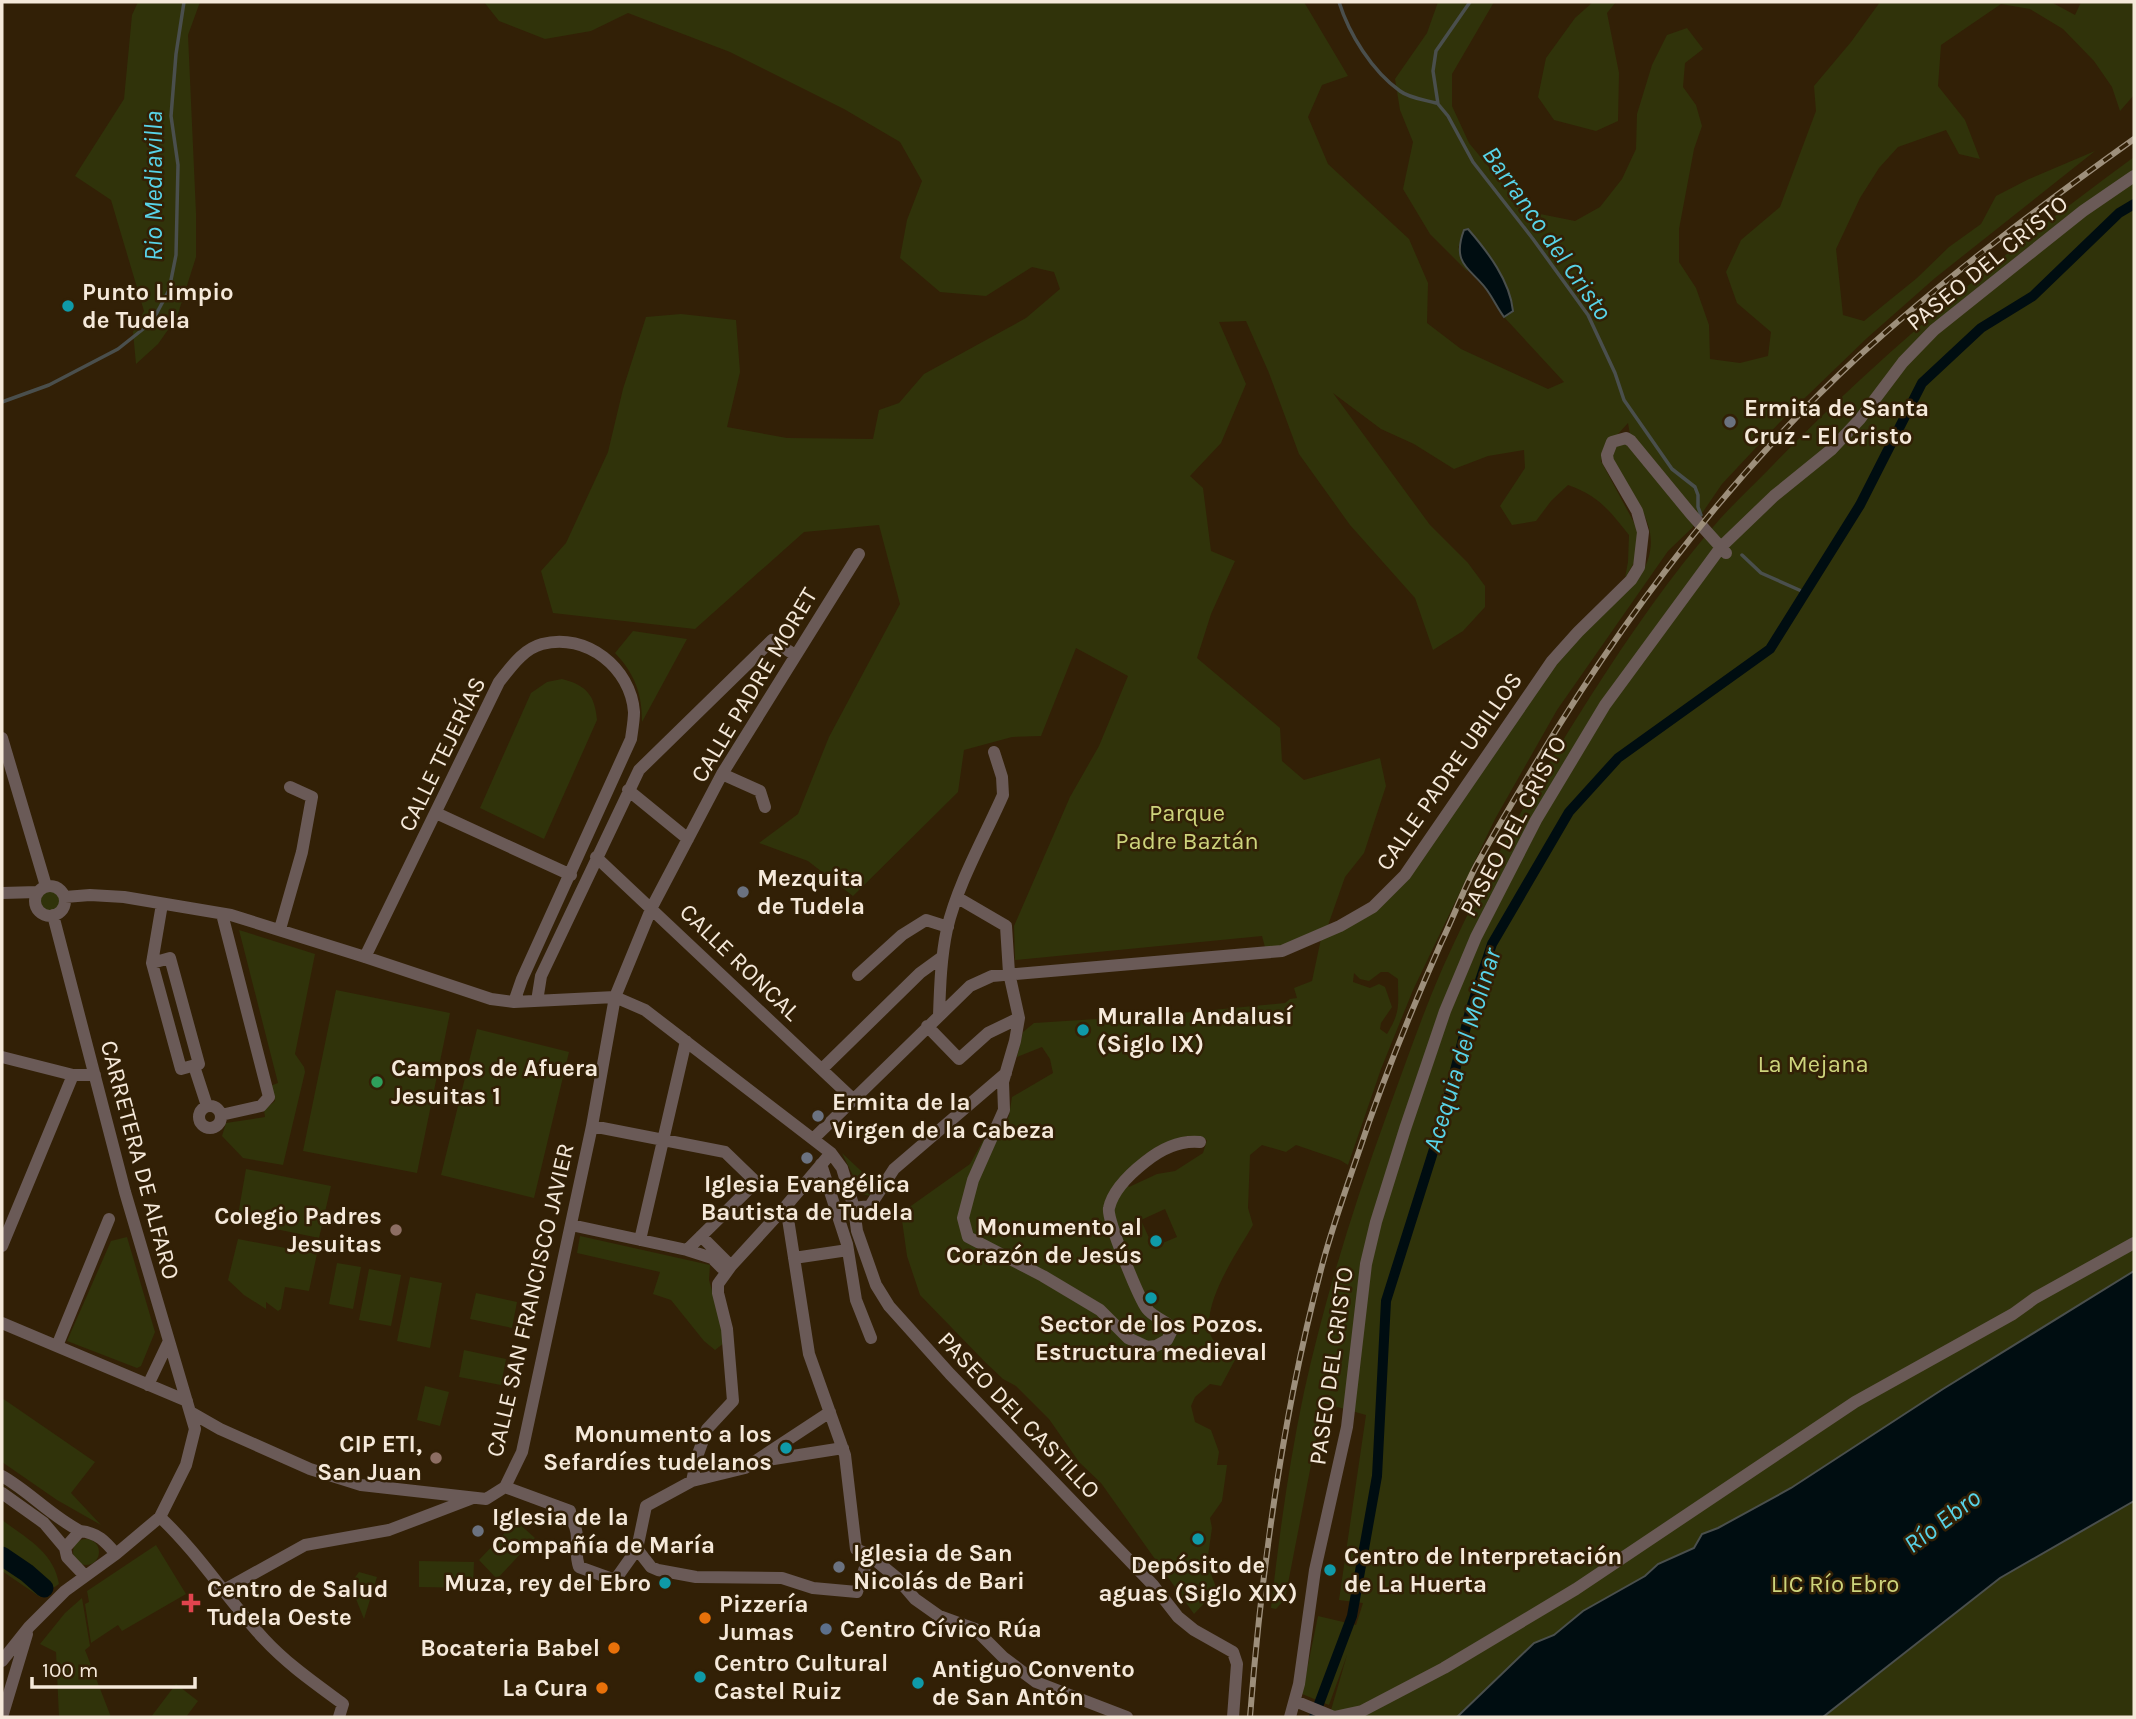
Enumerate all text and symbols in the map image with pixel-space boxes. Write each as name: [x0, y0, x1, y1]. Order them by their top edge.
water label: Rio Mediavilla: [138, 111, 169, 261]
water label: Barranco del Cristo: [1475, 140, 1619, 326]
street label: PASEO DEL CRISTO: [1901, 189, 2073, 337]
place label: Punto Limpio de Tudela: [82, 278, 234, 334]
marker: Punto Limpio de Tudela: [60, 298, 76, 314]
place label: Ermita de Santa Cruz - El Cristo: [1744, 394, 1929, 450]
marker: Ermita de Santa Cruz - El Cristo: [1722, 414, 1738, 430]
street label: CALLE PADRE MORET: [685, 583, 823, 787]
street label: CALLE PADRE UBILLOS: [1370, 666, 1528, 876]
street label: CALLE TEJERÍAS: [392, 672, 492, 836]
street label: PASEO DEL CRISTO: [1454, 731, 1572, 921]
park label: Parque Padre Baztán: [1115, 799, 1259, 855]
place label: Mezquita de Tudela: [757, 864, 865, 920]
marker: Mezquita de Tudela: [735, 884, 751, 900]
street label: CALLE RONCAL: [674, 898, 807, 1027]
water label: Acequia del Molinar: [1416, 943, 1508, 1156]
place label: Muralla Andalusí (Siglo IX): [1097, 1002, 1294, 1058]
marker: Muralla Andalusí (Siglo IX): [1075, 1022, 1091, 1038]
street label: CARRETERA DE ALFARO: [95, 1037, 185, 1283]
park label: La Mejana: [1757, 1050, 1869, 1078]
place label: Campos de Afuera Jesuitas 1: [391, 1054, 598, 1110]
marker: Campos de Afuera Jesuitas 1: [369, 1074, 385, 1090]
place label: Ermita de la Virgen de la Cabeza: [832, 1088, 1055, 1144]
marker: Ermita de la Virgen de la Cabeza: [810, 1108, 826, 1124]
street label: CALLE SAN FRANCISCO JAVIER: [480, 1140, 580, 1460]
marker: Iglesia Evangélica Bautista de Tudela: [799, 1150, 815, 1166]
place label: Iglesia Evangélica Bautista de Tudela: [701, 1170, 913, 1226]
place label: Colegio Padres Jesuitas: [214, 1202, 382, 1258]
place label: Monumento al Corazón de Jesús: [946, 1213, 1142, 1269]
marker: Colegio Padres Jesuitas: [388, 1222, 404, 1238]
marker: Monumento al Corazón de Jesús: [1148, 1233, 1164, 1249]
street label: PASEO DEL CRISTO: [1303, 1265, 1359, 1467]
marker: Sector de los Pozos. Estructura medieval: [1143, 1290, 1159, 1306]
place label: Sector de los Pozos. Estructura medieval: [1035, 1310, 1267, 1366]
street label: PASEO DEL CASTILLO: [932, 1326, 1106, 1504]
place label: Monumento a los Sefardíes tudelanos: [543, 1420, 772, 1476]
place label: CIP ETI, San Juan: [317, 1430, 422, 1486]
marker: Monumento a los Sefardíes tudelanos: [778, 1440, 794, 1456]
marker: CIP ETI, San Juan: [428, 1450, 444, 1466]
water label: Río Ebro: [1897, 1482, 1987, 1560]
place label: Iglesia de la Compañía de María: [492, 1503, 715, 1559]
marker: Iglesia de la Compañía de María: [470, 1523, 486, 1539]
marker: Depósito de aguas (Siglo XIX): [1190, 1531, 1206, 1547]
place label: Iglesia de San Nicolás de Bari: [853, 1539, 1025, 1595]
place label: Centro de Interpretación de La Huerta: [1344, 1542, 1622, 1598]
place label: Depósito de aguas (Siglo XIX): [1098, 1551, 1298, 1607]
marker: Iglesia de San Nicolás de Bari: [831, 1559, 847, 1575]
marker: Centro de Interpretación de La Huerta: [1322, 1562, 1338, 1578]
place label: Muza, rey del Ebro: [444, 1569, 651, 1597]
park label: LIC Río Ebro: [1771, 1570, 1899, 1598]
place label: Centro de Salud Tudela Oeste: [207, 1575, 388, 1631]
marker: Muza, rey del Ebro: [657, 1575, 673, 1591]
place label: Pizzería Jumas: [719, 1590, 809, 1646]
marker: Centro de Salud Tudela Oeste: [181, 1593, 201, 1613]
marker: Pizzería Jumas: [697, 1610, 713, 1626]
place label: Centro Cívico Rúa: [840, 1615, 1042, 1643]
marker: Centro Cívico Rúa: [818, 1621, 834, 1637]
place label: Bocateria Babel: [420, 1634, 600, 1662]
marker: Bocateria Babel: [606, 1640, 622, 1656]
scale bar: [32, 1646, 194, 1690]
place label: Centro Cultural Castel Ruiz: [714, 1649, 888, 1705]
place label: Antiguo Convento de San Antón: [932, 1655, 1135, 1711]
text: 100 m: [42, 1658, 99, 1682]
marker: Centro Cultural Castel Ruiz: [692, 1669, 708, 1685]
place label: La Cura: [502, 1674, 588, 1702]
marker: Antiguo Convento de San Antón: [910, 1675, 926, 1691]
marker: La Cura: [594, 1680, 610, 1696]

